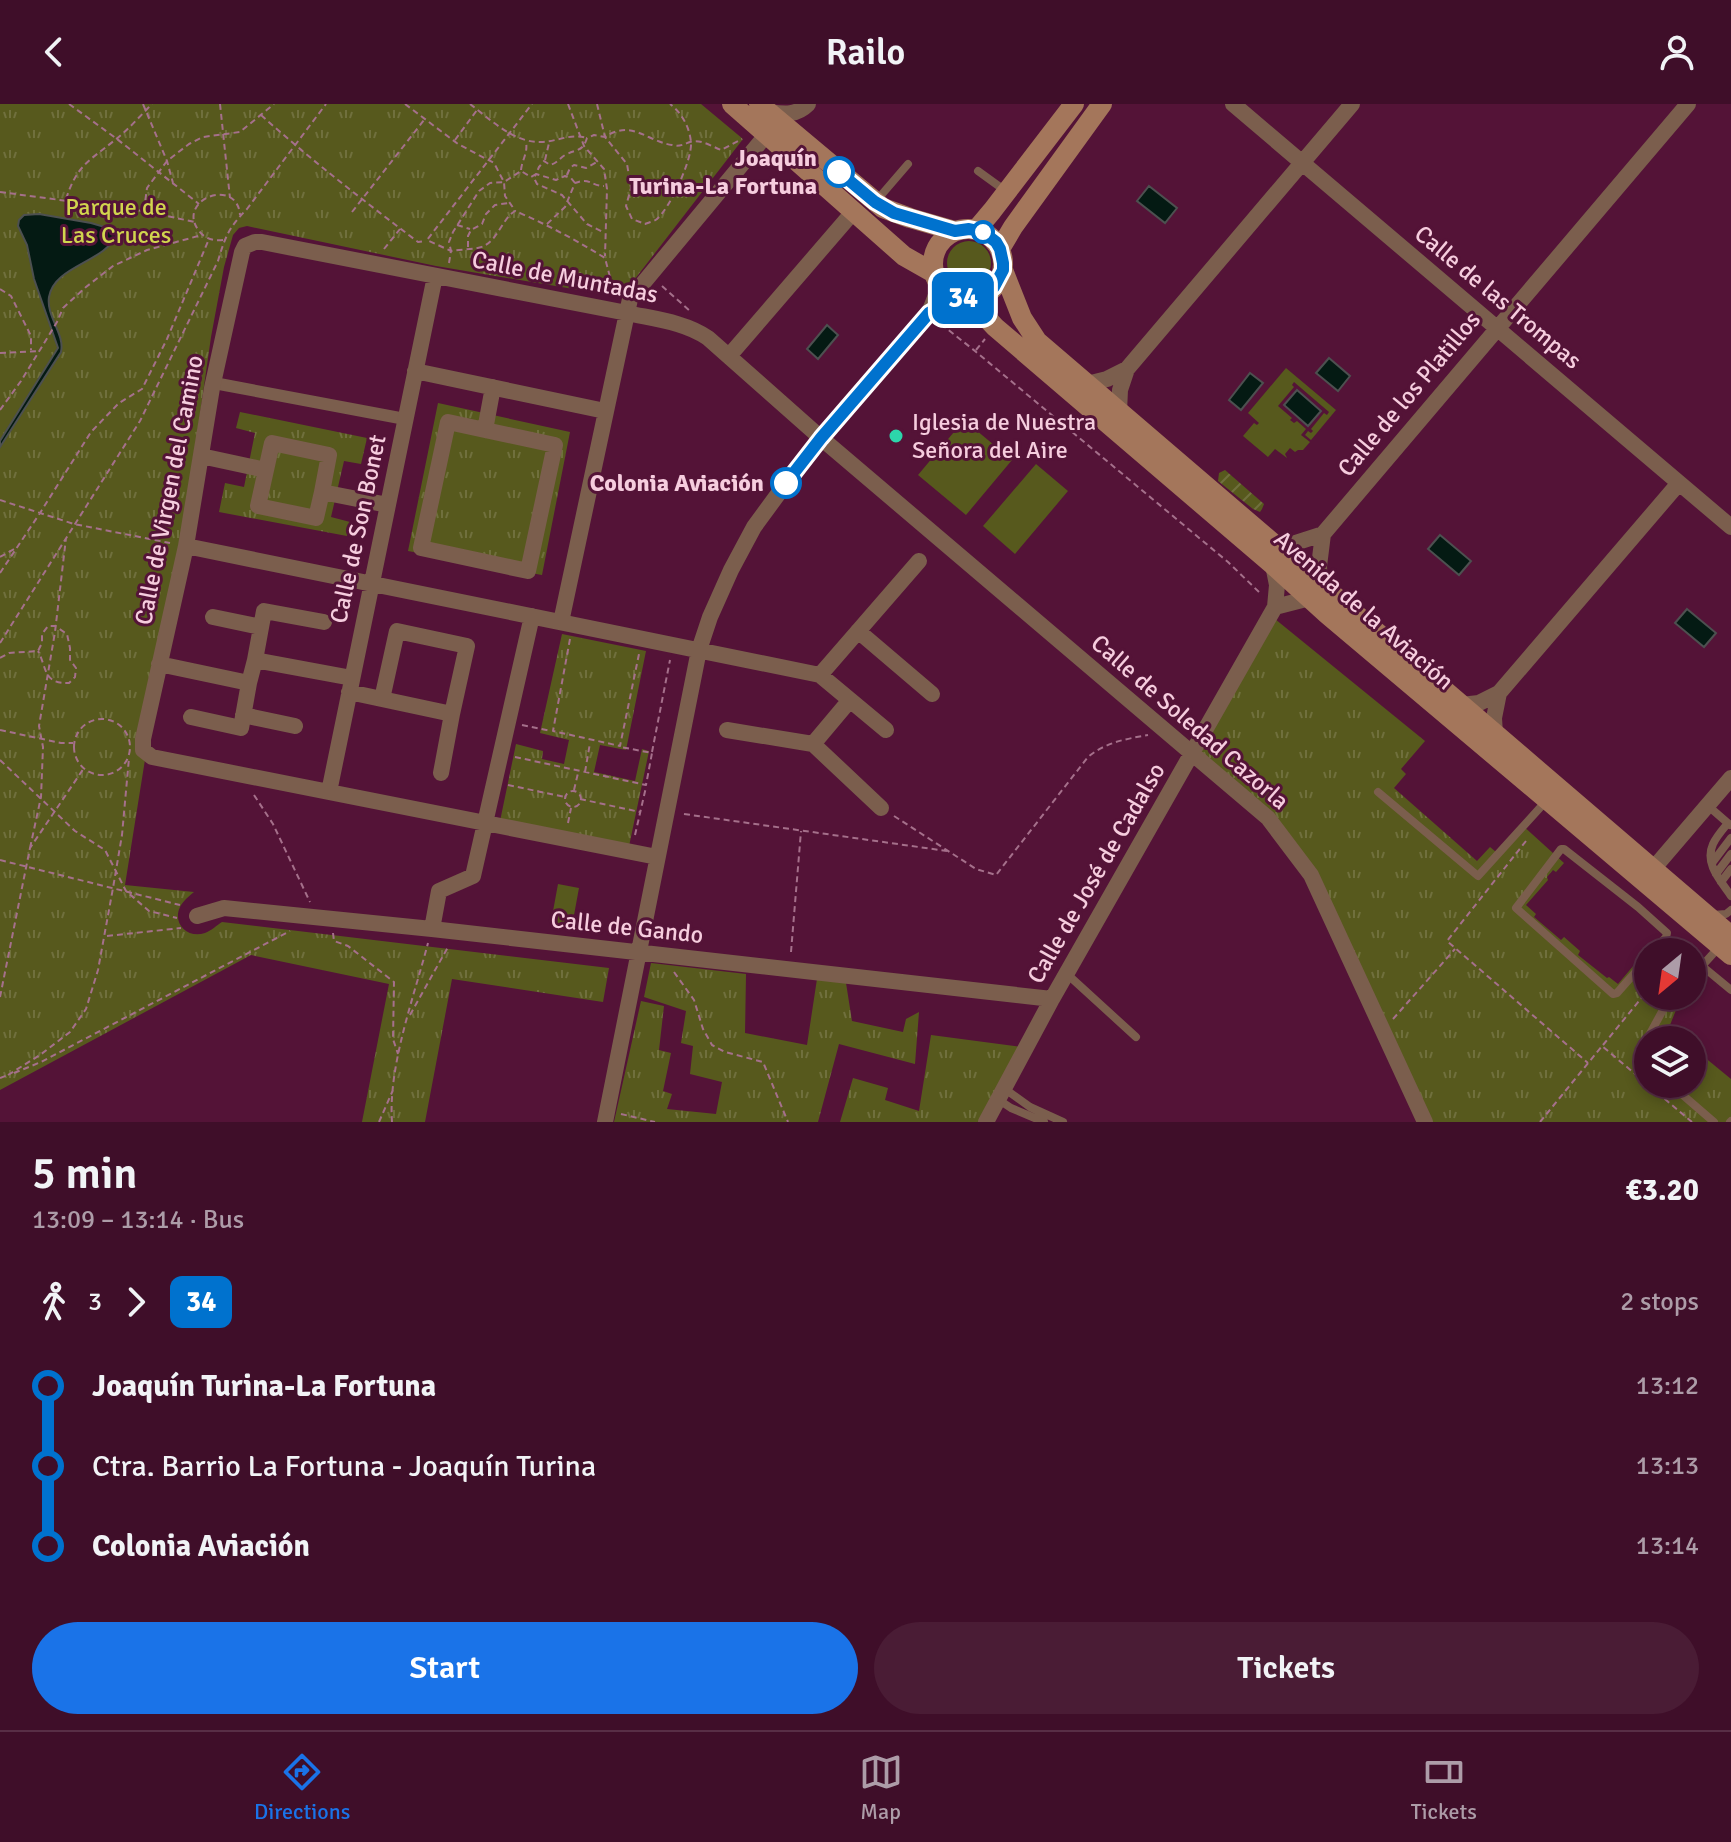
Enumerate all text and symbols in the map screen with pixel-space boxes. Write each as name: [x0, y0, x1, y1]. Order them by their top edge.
icon: back: [32, 30, 76, 74]
text: Railo: [826, 30, 905, 75]
icon: person: [1655, 30, 1699, 74]
place label: Joaquín Turina-La Fortuna: [629, 143, 817, 201]
marker: Joaquín Turina-La Fortuna: [824, 157, 854, 187]
park label: Parque de Las Cruces: [61, 192, 171, 250]
street label: Calle de las Trompas: [1409, 219, 1587, 375]
unlabelled marker: [972, 221, 994, 243]
street label: Calle de Muntadas: [469, 244, 661, 310]
line badge: 34: [927, 272, 999, 324]
text: 34: [948, 281, 978, 315]
street label: Calle de los Platillos: [1331, 305, 1487, 483]
street label: Calle de Virgen del Camino: [128, 353, 210, 627]
place label: Iglesia de Nuestra Señora del Aire: [912, 407, 1096, 465]
marker: Iglesia de Nuestra Señora del Aire: [887, 427, 905, 445]
street label: Calle de Son Bonet: [323, 432, 393, 626]
place label: Colonia Aviación: [590, 468, 764, 498]
marker: Colonia Aviación: [771, 468, 801, 498]
street label: Avenida de la Aviación: [1268, 524, 1460, 696]
street label: Calle de Soledad Cazorla: [1085, 628, 1295, 816]
street label: Calle de José de Cadalso: [1021, 757, 1171, 989]
street label: Calle de Gando: [549, 904, 705, 950]
north arrow: [1634, 938, 1706, 1010]
map controls: [1634, 938, 1706, 1098]
button: layers: [1634, 1026, 1706, 1098]
text: 5 min: [32, 1147, 137, 1201]
text: €3.20: [1626, 1172, 1699, 1209]
text: 13:09 – 13:14 · Bus: [32, 1204, 244, 1236]
icon: walk: [32, 1280, 76, 1324]
icon: forward: [114, 1280, 158, 1324]
text: 34: [186, 1285, 216, 1319]
text: 3: [88, 1286, 102, 1318]
text: 2 stops: [1620, 1286, 1699, 1318]
text: Joaquín Turina-La Fortuna: [92, 1368, 436, 1405]
text: 13:12: [1636, 1370, 1699, 1402]
text: Ctra. Barrio La Fortuna - Joaquín Turina: [92, 1448, 596, 1485]
text: 13:13: [1636, 1450, 1699, 1482]
text: Colonia Aviación: [92, 1528, 310, 1565]
text: 13:14: [1636, 1530, 1699, 1562]
button: Start: [32, 1622, 858, 1714]
button: Tickets: [874, 1622, 1699, 1714]
tab: Directions: [254, 1750, 350, 1825]
tab: Map: [859, 1750, 903, 1825]
tab: Tickets: [1411, 1750, 1477, 1825]

